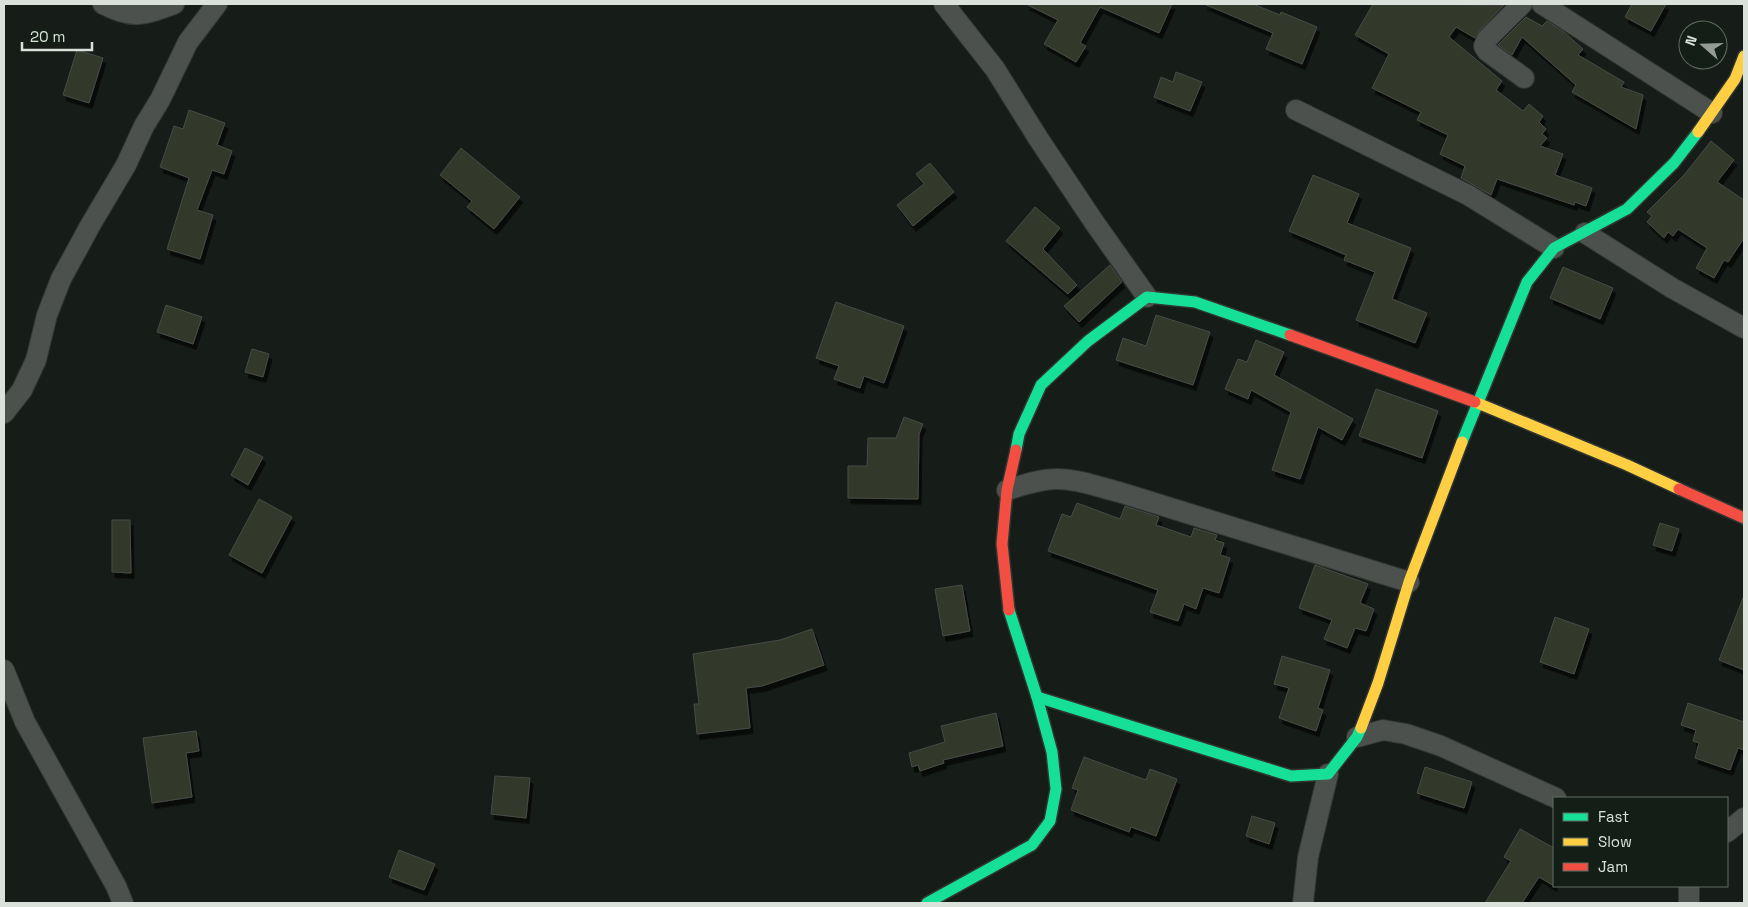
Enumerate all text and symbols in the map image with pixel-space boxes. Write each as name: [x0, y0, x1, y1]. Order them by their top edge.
scale bar: [22, 20, 92, 52]
north arrow: [1678, 20, 1728, 70]
text: 20 m: [30, 27, 65, 46]
text: N: [1681, 33, 1701, 48]
legend: [1553, 797, 1728, 887]
text: Fast: [1598, 807, 1629, 826]
text: Slow: [1598, 832, 1632, 851]
text: Jam: [1598, 857, 1628, 876]

